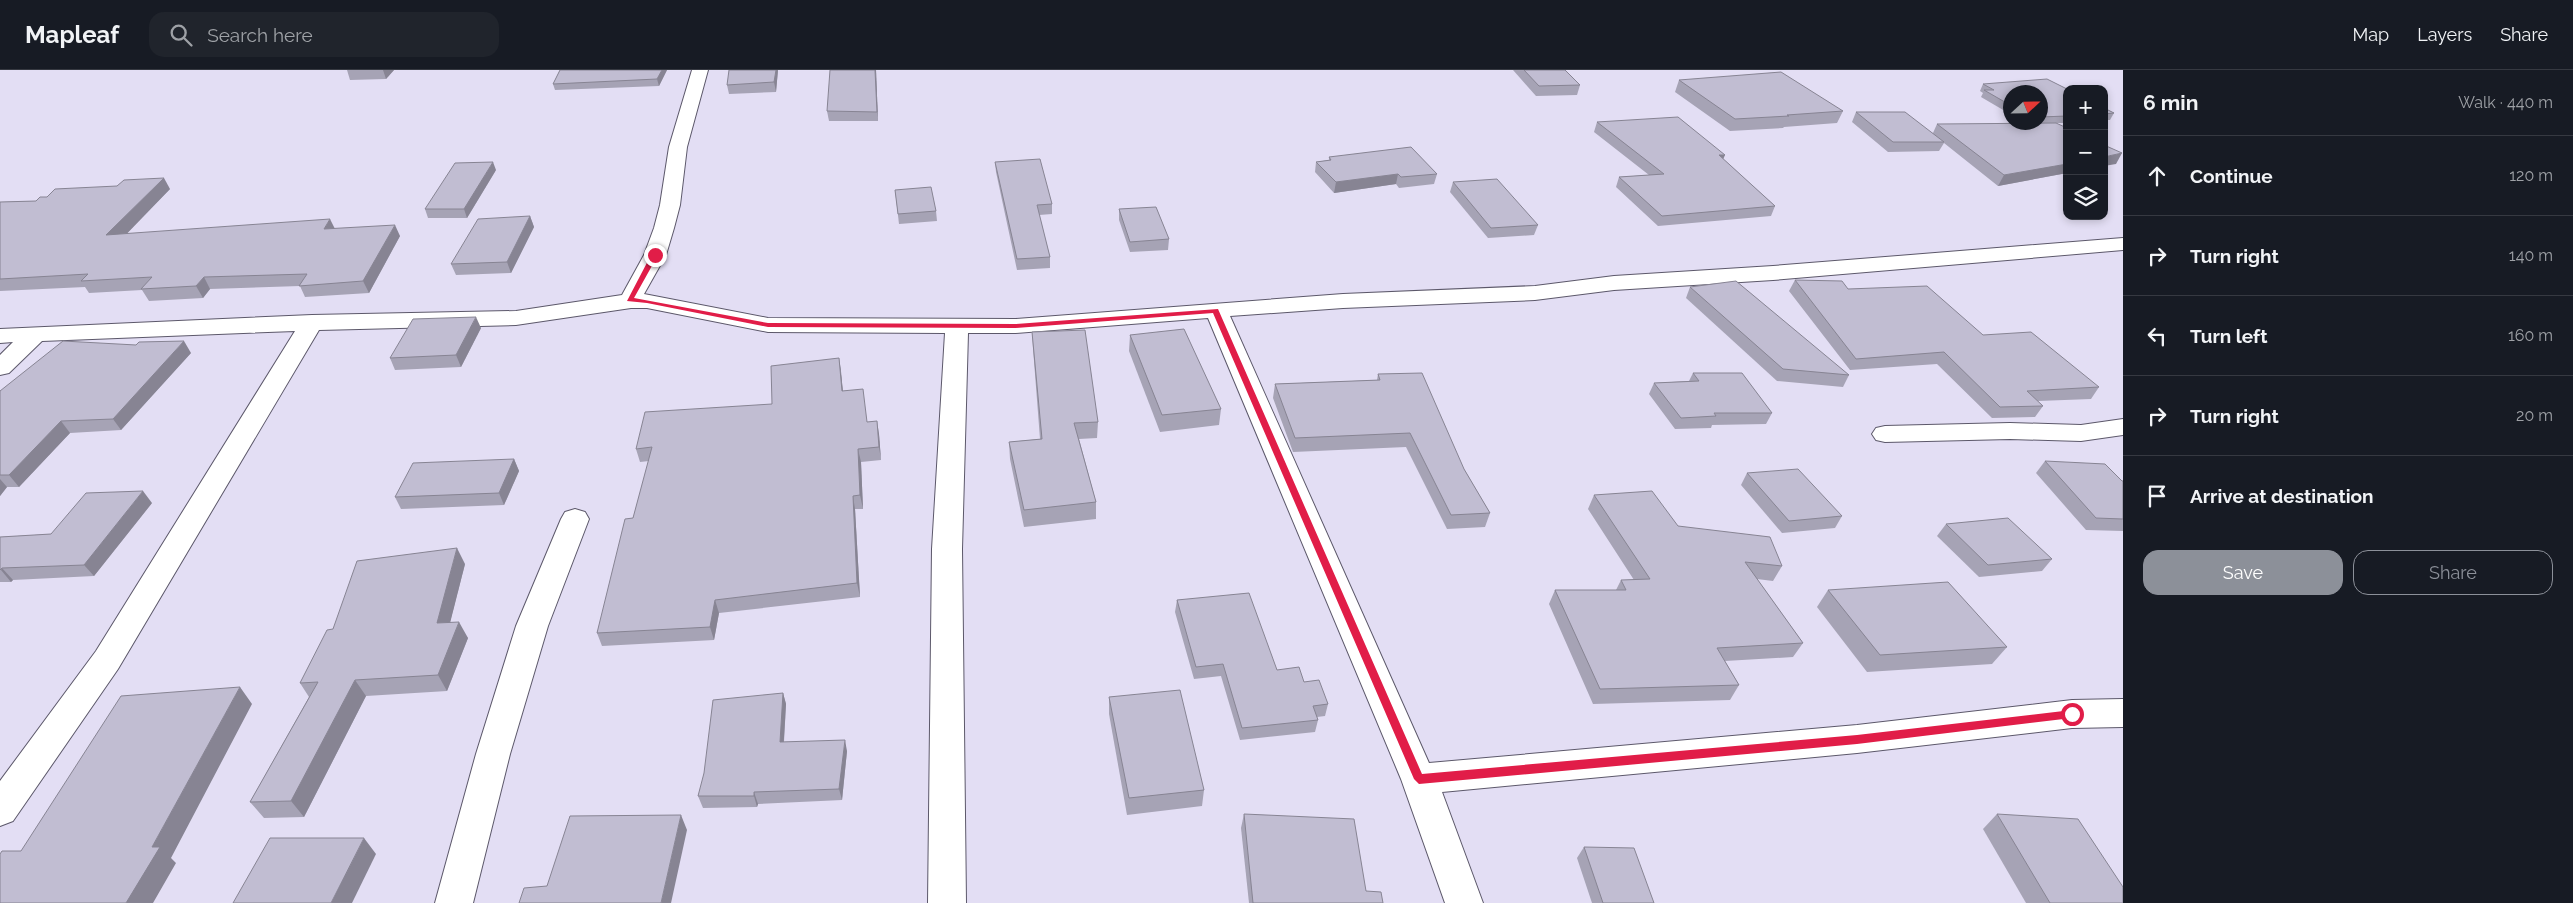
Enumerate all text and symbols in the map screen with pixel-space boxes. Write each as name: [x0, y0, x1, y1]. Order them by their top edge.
search box: [149, 12, 499, 57]
text: Mapleaf: [25, 20, 119, 49]
icon: search: [167, 21, 195, 49]
text: Search here: [207, 24, 313, 46]
text: Map: [2353, 24, 2389, 45]
text: Layers: [2417, 24, 2472, 45]
text: Share: [2500, 24, 2548, 45]
north arrow: [2003, 85, 2048, 130]
map controls: [2063, 85, 2108, 220]
button: +: [2063, 85, 2108, 130]
text: 6 min: [2143, 90, 2198, 115]
text: Walk · 440 m: [2458, 93, 2553, 112]
button: −: [2063, 130, 2108, 175]
icon: ahead: [2143, 162, 2171, 190]
text: Continue: [2190, 165, 2273, 187]
text: 120 m: [2509, 166, 2553, 185]
button: layers: [2063, 175, 2108, 220]
icon: right: [2143, 242, 2171, 270]
route end: [644, 244, 667, 267]
text: Turn right: [2190, 245, 2279, 267]
text: 140 m: [2509, 246, 2553, 265]
icon: left: [2143, 322, 2171, 350]
text: Turn left: [2190, 325, 2267, 347]
text: 160 m: [2508, 326, 2553, 345]
icon: right: [2143, 402, 2171, 430]
text: Turn right: [2190, 405, 2279, 427]
text: 20 m: [2516, 406, 2553, 425]
icon: arrive: [2143, 482, 2171, 510]
text: Arrive at destination: [2190, 485, 2374, 507]
button: Save: [2143, 550, 2343, 595]
button: Share: [2353, 550, 2553, 595]
route start: [2061, 703, 2084, 726]

